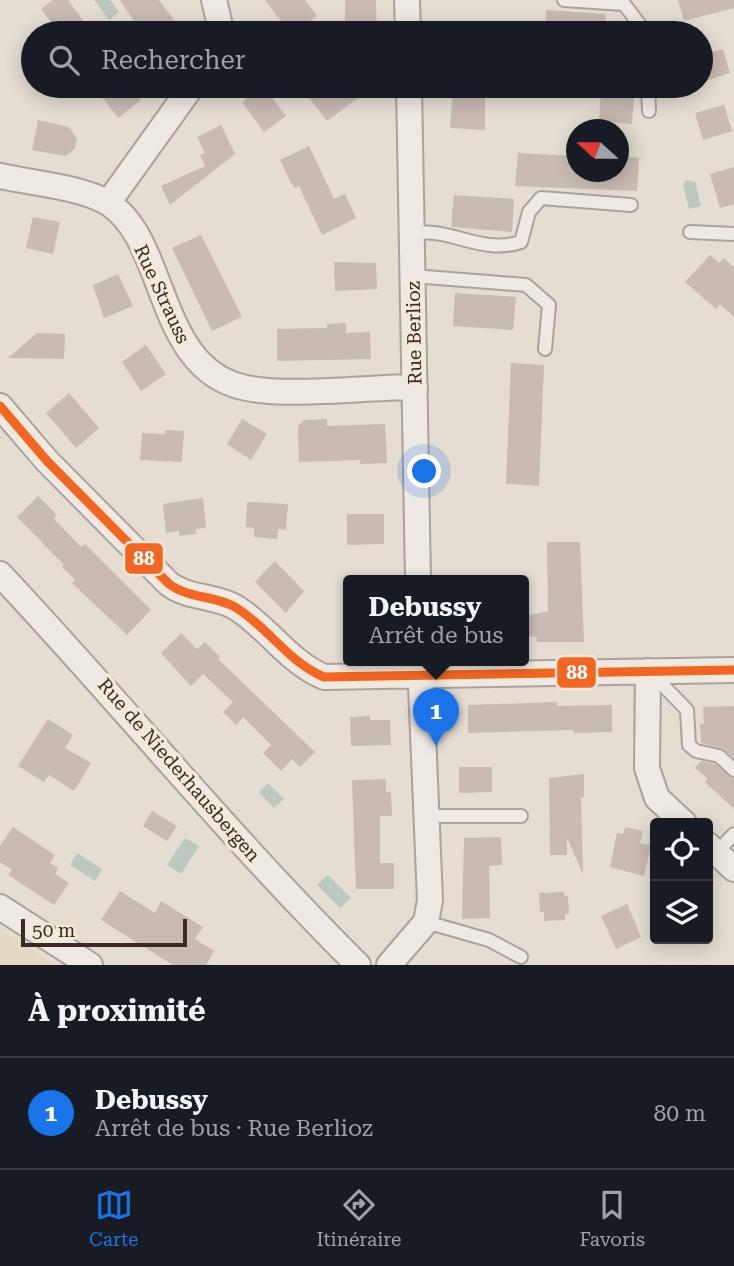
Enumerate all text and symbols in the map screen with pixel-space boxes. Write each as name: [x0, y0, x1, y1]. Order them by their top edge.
search box: [21, 21, 713, 98]
icon: search: [45, 41, 83, 79]
text: Rechercher: [101, 45, 245, 75]
north arrow: [566, 119, 629, 182]
street label: Rue Strauss: [129, 241, 195, 347]
street label: Rue Berlioz: [402, 281, 426, 385]
your location: [407, 454, 441, 488]
line badge: 88: [124, 542, 164, 575]
text: 88: [133, 547, 155, 570]
popup: [343, 575, 529, 666]
text: Debussy: [368, 592, 482, 622]
text: Arrêt de bus: [368, 622, 504, 649]
line badge: 88: [556, 656, 597, 689]
text: 88: [566, 661, 588, 684]
street label: Rue de Niederhausbergen: [93, 673, 265, 867]
pin: 1: [413, 688, 459, 746]
map controls: [650, 818, 713, 944]
button: locate: [650, 818, 713, 881]
button: layers: [650, 881, 713, 944]
scale bar: [21, 916, 187, 948]
text: 50 m: [32, 919, 75, 942]
text: À proximité: [28, 993, 206, 1028]
text: Debussy: [95, 1085, 208, 1115]
text: 1: [45, 1100, 57, 1127]
text: 80 m: [653, 1100, 706, 1127]
text: Arrêt de bus · Rue Berlioz: [95, 1115, 373, 1142]
tab: Carte: [89, 1186, 138, 1251]
tab: Itinéraire: [316, 1186, 401, 1251]
tab: Favoris: [579, 1186, 645, 1251]

